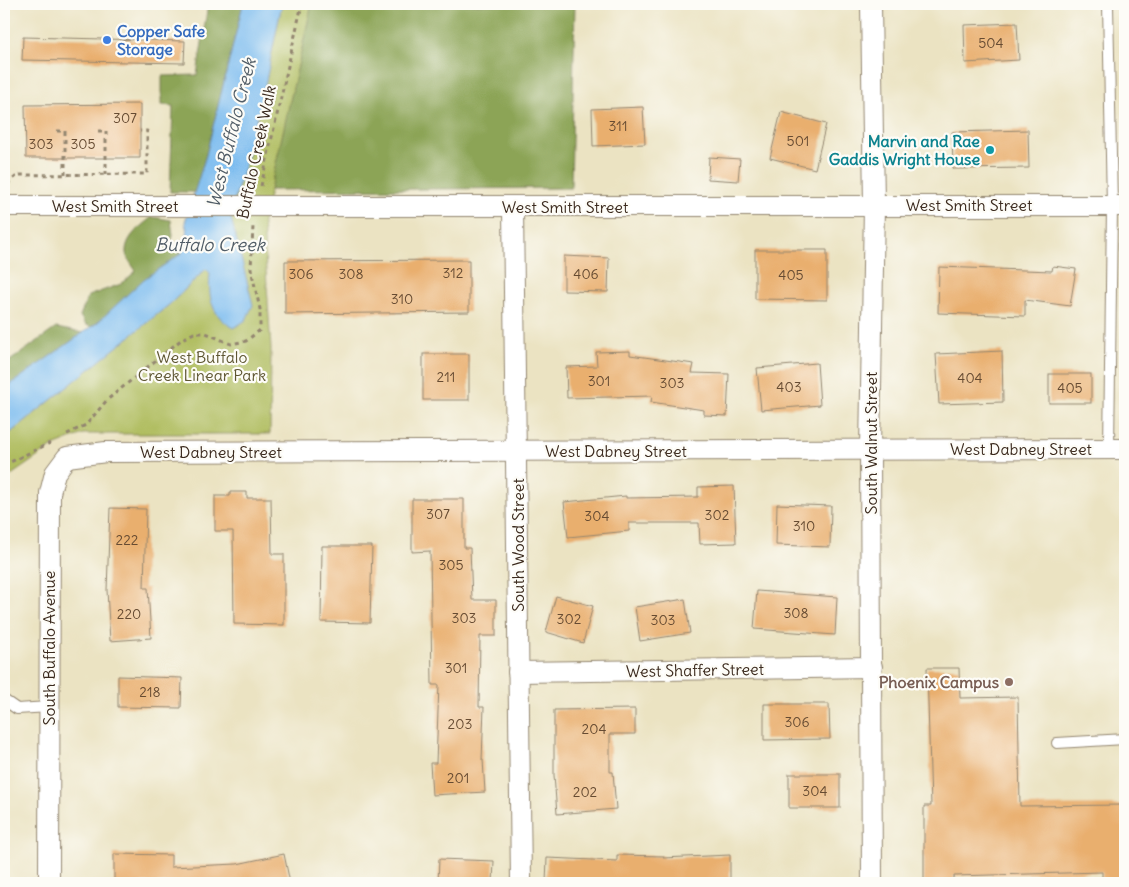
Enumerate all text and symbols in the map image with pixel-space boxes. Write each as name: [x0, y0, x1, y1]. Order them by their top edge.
place label: Copper Safe Storage: [117, 21, 205, 60]
marker: Copper Safe Storage: [101, 34, 113, 46]
house number: 504: [978, 34, 1004, 52]
water label: West Buffalo Creek: [201, 54, 261, 210]
street label: Buffalo Creek Walk: [232, 83, 280, 221]
house number: 307: [113, 109, 137, 127]
house number: 311: [609, 117, 627, 135]
place label: Marvin and Rae Gaddis Wright House: [829, 131, 980, 170]
house number: 501: [787, 132, 809, 150]
house number: 303: [28, 135, 54, 153]
house number: 305: [70, 135, 96, 153]
marker: Marvin and Rae Gaddis Wright House: [984, 144, 996, 156]
street label: West Smith Street: [906, 195, 1033, 215]
street label: West Smith Street: [52, 196, 179, 216]
street label: West Smith Street: [502, 197, 629, 217]
water label: Buffalo Creek: [155, 233, 267, 256]
house number: 312: [442, 264, 464, 282]
house number: 306: [288, 265, 314, 283]
house number: 308: [338, 265, 364, 283]
house number: 406: [573, 265, 599, 283]
house number: 405: [778, 266, 804, 284]
house number: 310: [391, 290, 413, 308]
park label: West Buffalo Creek Linear Park: [138, 347, 266, 385]
house number: 211: [437, 368, 455, 386]
house number: 404: [957, 369, 983, 387]
street label: South Walnut Street: [861, 371, 881, 514]
house number: 301: [588, 372, 610, 390]
house number: 303: [659, 374, 685, 392]
house number: 403: [776, 378, 802, 396]
house number: 405: [1057, 379, 1083, 397]
street label: West Dabney Street: [950, 439, 1093, 459]
street label: West Dabney Street: [545, 441, 688, 461]
street label: West Dabney Street: [140, 442, 283, 462]
street label: South Wood Street: [508, 478, 528, 612]
house number: 307: [426, 505, 450, 523]
house number: 302: [705, 506, 730, 524]
house number: 304: [584, 507, 610, 525]
house number: 310: [793, 517, 815, 535]
house number: 222: [115, 531, 139, 549]
house number: 305: [438, 556, 464, 574]
street label: South Buffalo Avenue: [39, 571, 59, 725]
house number: 308: [783, 604, 809, 622]
house number: 220: [117, 605, 141, 623]
house number: 303: [451, 609, 477, 627]
house number: 302: [557, 610, 582, 628]
house number: 303: [650, 611, 676, 629]
house number: 301: [445, 659, 467, 677]
street label: West Shaffer Street: [626, 659, 765, 681]
place label: Phoenix Campus: [879, 672, 999, 693]
marker: Phoenix Campus: [1003, 676, 1015, 688]
house number: 218: [139, 683, 161, 701]
house number: 306: [784, 713, 810, 731]
house number: 203: [448, 715, 472, 733]
house number: 204: [582, 720, 606, 738]
house number: 201: [447, 769, 469, 787]
house number: 304: [802, 782, 828, 800]
house number: 202: [573, 783, 598, 801]

